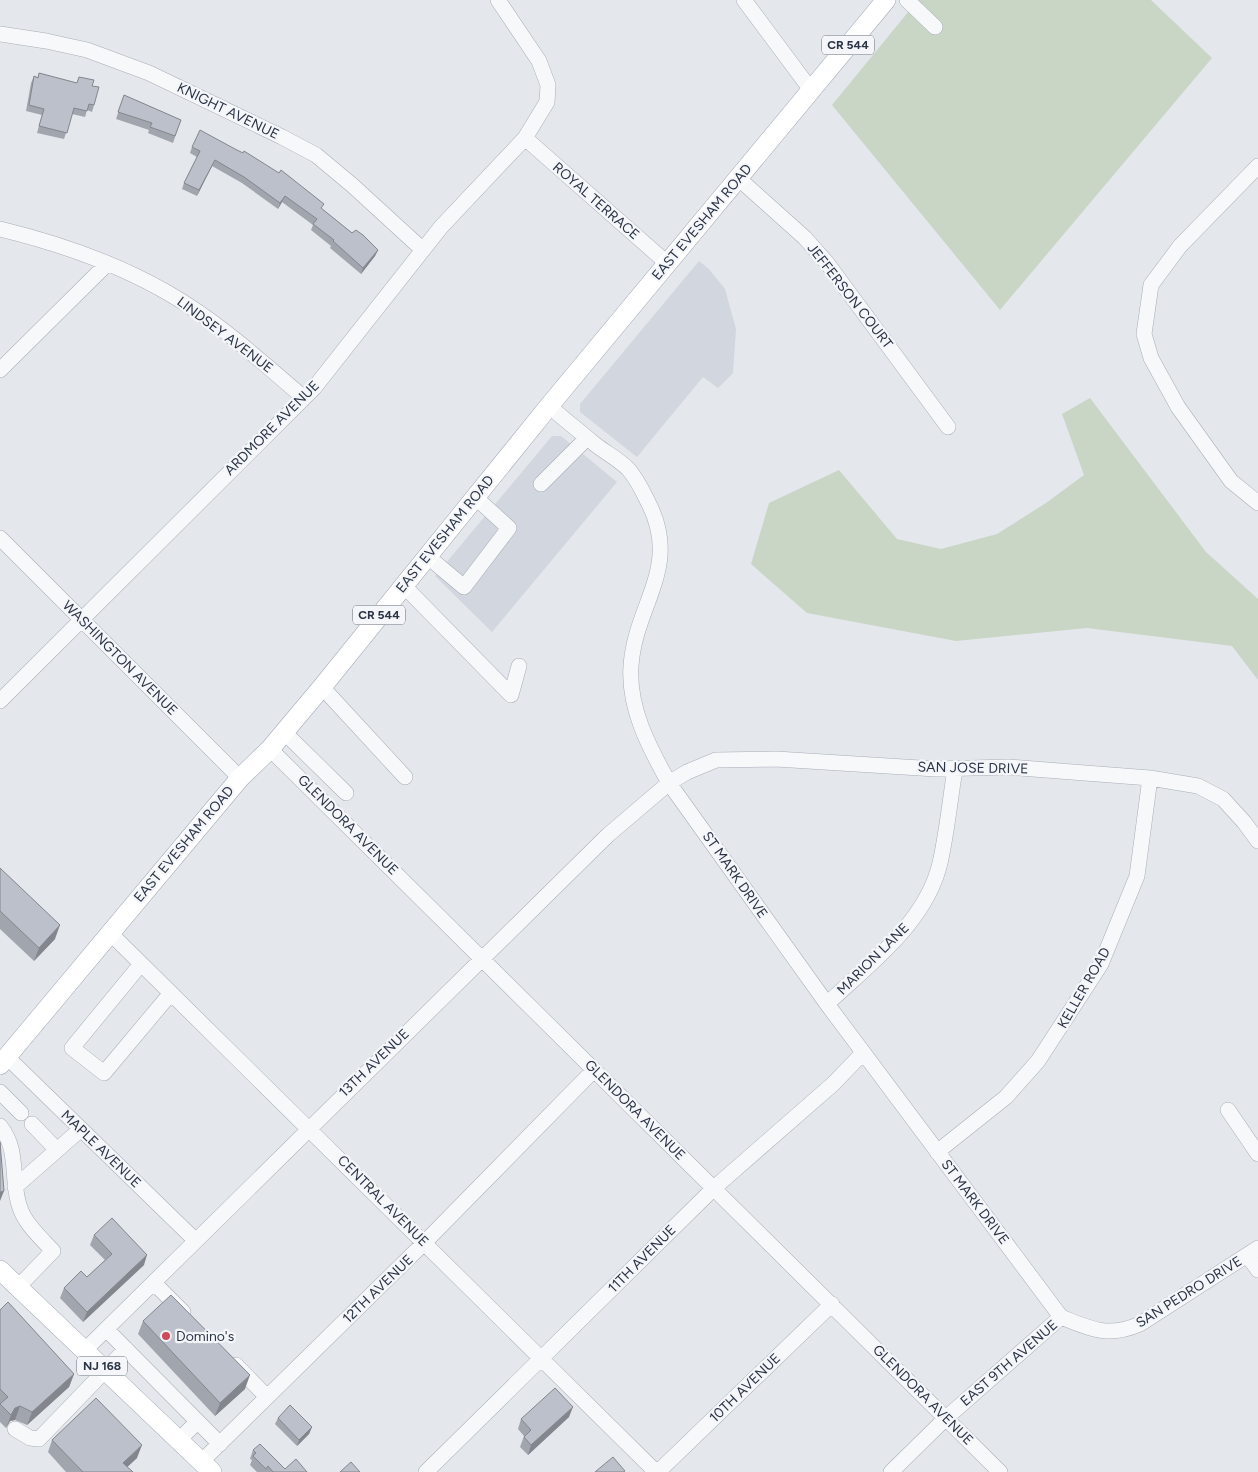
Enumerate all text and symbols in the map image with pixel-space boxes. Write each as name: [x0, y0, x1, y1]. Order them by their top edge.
road number: CR 544: [822, 36, 874, 54]
street label: KNIGHT AVENUE: [174, 79, 282, 143]
street label: ROYAL TERRACE: [549, 159, 643, 243]
street label: EAST EVESHAM ROAD: [648, 160, 756, 284]
street label: JEFFERSON COURT: [804, 240, 897, 352]
street label: LINDSEY AVENUE: [173, 293, 277, 377]
street label: ARDMORE AVENUE: [221, 377, 323, 479]
street label: EAST EVESHAM ROAD: [392, 472, 498, 596]
street label: WASHINGTON AVENUE: [59, 597, 181, 719]
road number: CR 544: [353, 606, 405, 624]
street label: SAN JOSE DRIVE: [917, 759, 1029, 777]
street label: GLENDORA AVENUE: [294, 771, 402, 879]
street label: EAST EVESHAM ROAD: [130, 782, 238, 906]
street label: ST MARK DRIVE: [699, 828, 771, 922]
street label: MARION LANE: [833, 919, 913, 999]
street label: KELLER ROAD: [1054, 945, 1114, 1031]
street label: 13TH AVENUE: [335, 1025, 413, 1101]
street label: GLENDORA AVENUE: [581, 1056, 689, 1164]
street label: MAPLE AVENUE: [58, 1107, 144, 1191]
street label: CENTRAL AVENUE: [334, 1152, 432, 1250]
street label: ST MARK DRIVE: [938, 1156, 1012, 1248]
street label: 11TH AVENUE: [604, 1221, 680, 1297]
street label: 12TH AVENUE: [339, 1251, 417, 1327]
street label: SAN PEDRO DRIVE: [1133, 1253, 1245, 1331]
street label: EAST 9TH AVENUE: [957, 1316, 1061, 1410]
place label: Domino's: [176, 1328, 234, 1345]
marker: Domino's: [160, 1330, 172, 1342]
street label: GLENDORA AVENUE: [869, 1341, 977, 1449]
street label: 10TH AVENUE: [706, 1350, 784, 1426]
road number: NJ 168: [77, 1356, 127, 1375]

